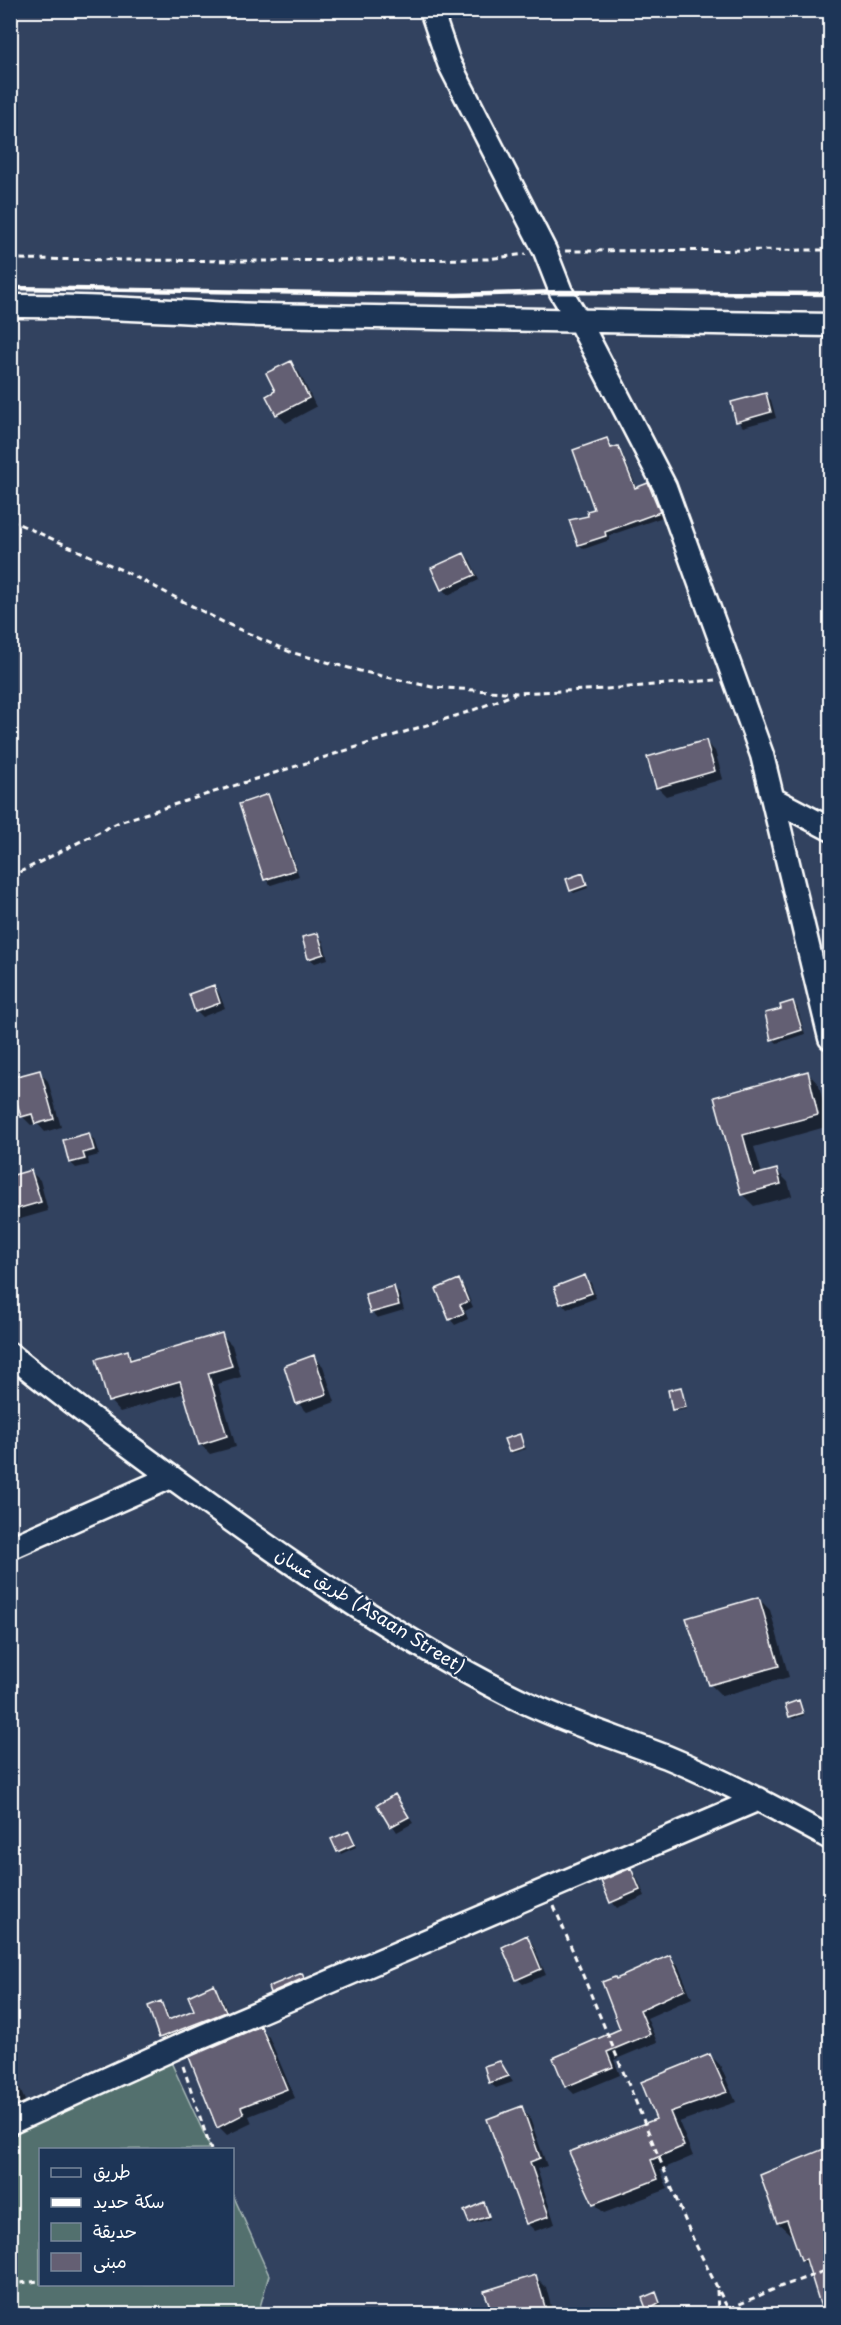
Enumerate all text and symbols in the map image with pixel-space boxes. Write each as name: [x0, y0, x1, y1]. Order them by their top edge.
street label: طريق عسان (Asaan Street): [271, 1540, 471, 1679]
legend: [39, 2148, 234, 2286]
text: طريق: [93, 2157, 131, 2184]
text: سكة حديد: [93, 2187, 165, 2214]
text: حديقة: [93, 2217, 137, 2244]
text: مبنى: [93, 2247, 127, 2274]

